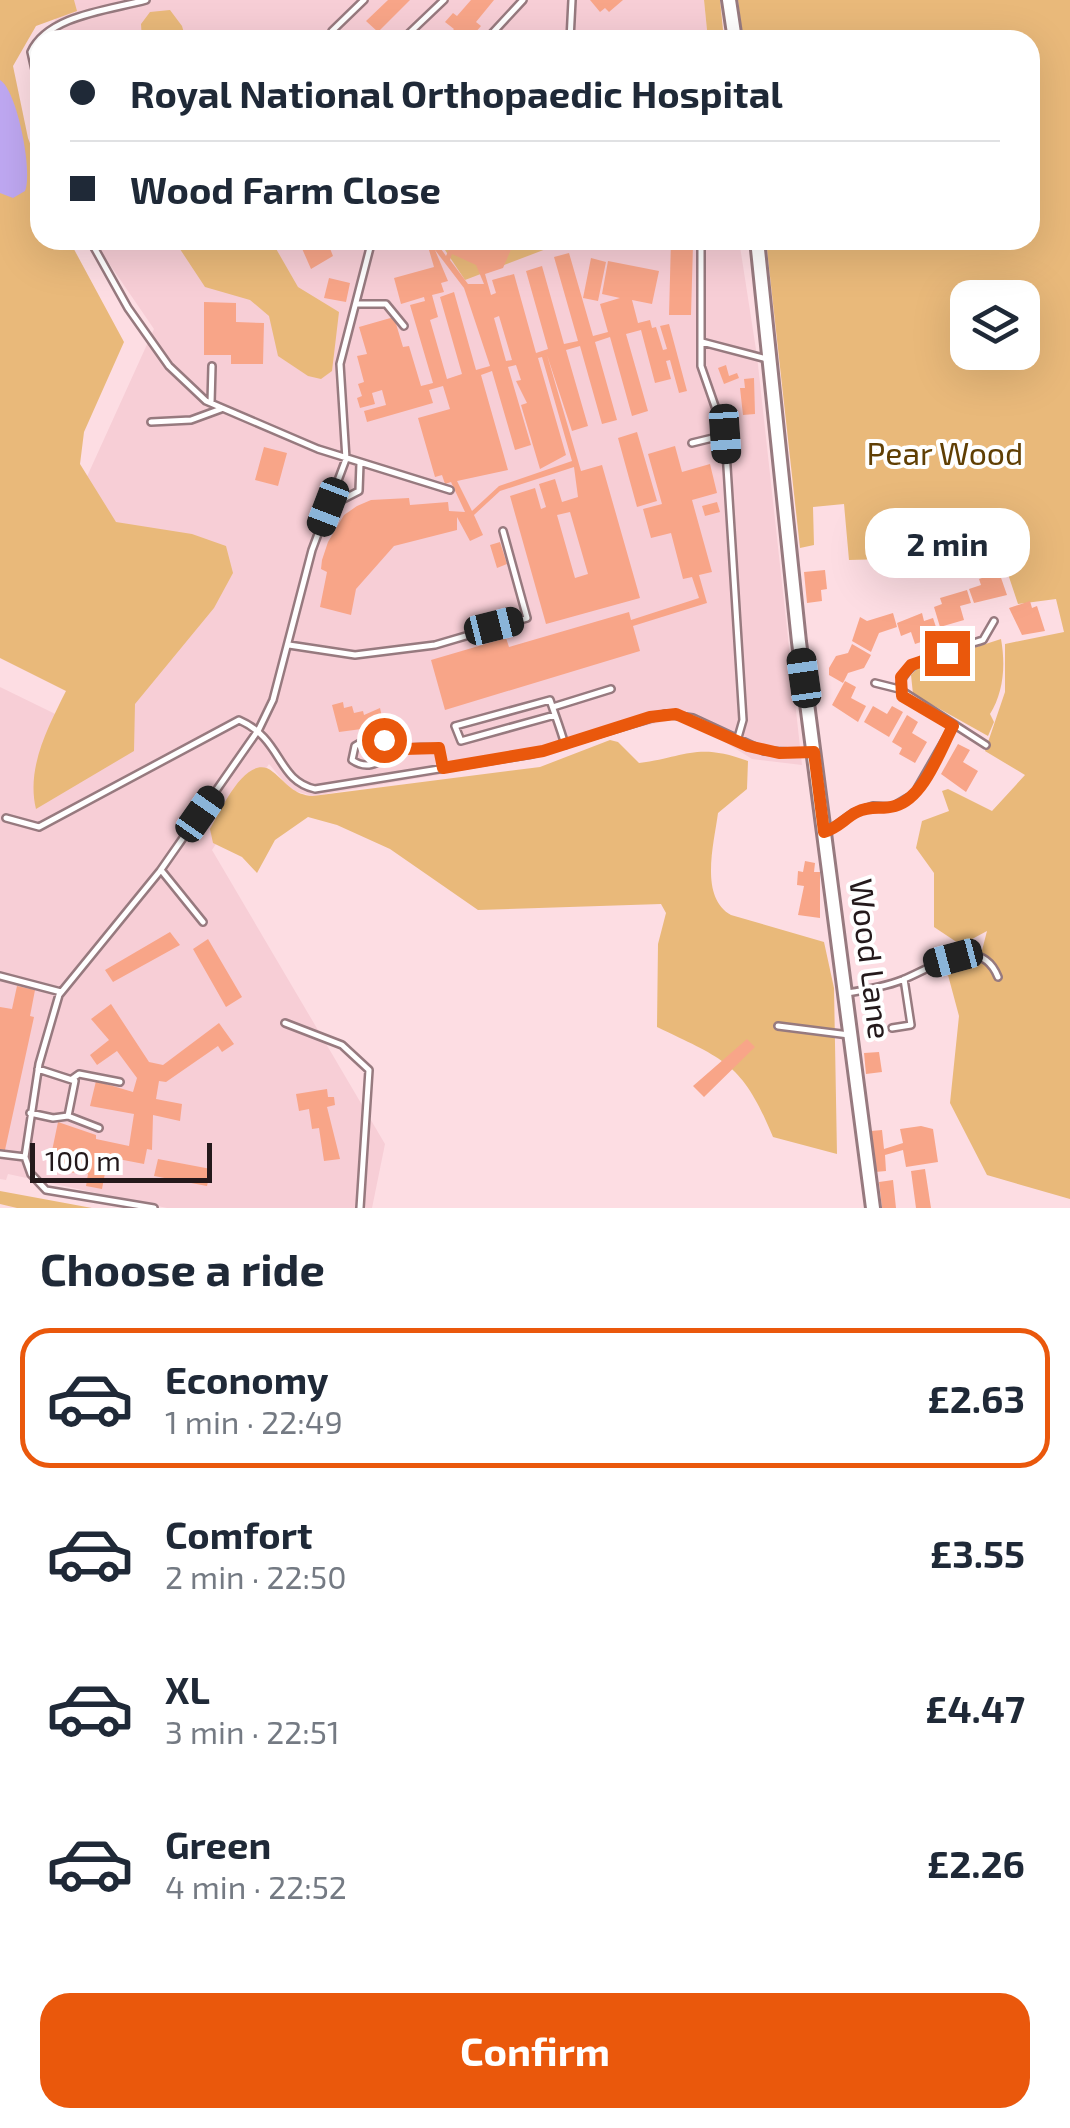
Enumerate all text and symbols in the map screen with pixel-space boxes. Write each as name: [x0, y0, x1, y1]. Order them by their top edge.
text: Royal National Orthopaedic Hospital: [130, 70, 783, 116]
text: Wood Farm Close: [130, 166, 441, 212]
map controls: [950, 280, 1040, 370]
button: layers: [950, 280, 1040, 370]
car: [708, 403, 742, 465]
park label: Pear Wood: [867, 433, 1023, 471]
car: [303, 474, 353, 540]
callout: 2 min: [864, 508, 1030, 578]
text: 2 min: [907, 524, 988, 562]
car: [461, 604, 527, 648]
route end: [925, 631, 970, 676]
car: [785, 646, 823, 710]
route start: [362, 718, 407, 763]
car: [171, 781, 229, 847]
street label: Wood Lane: [843, 876, 901, 1041]
car: [920, 936, 986, 980]
scale bar: [30, 1138, 212, 1182]
text: 100 m: [45, 1143, 121, 1177]
text: Choose a ride: [40, 1241, 325, 1295]
icon: car: [45, 1353, 135, 1443]
text: Economy: [165, 1356, 329, 1402]
text: £2.63: [927, 1375, 1025, 1421]
text: 1 min · 22:49: [165, 1402, 343, 1440]
icon: car: [45, 1508, 135, 1598]
text: Comfort: [165, 1511, 313, 1557]
text: £3.55: [930, 1530, 1025, 1576]
text: 2 min · 22:50: [165, 1557, 346, 1595]
icon: car: [45, 1663, 135, 1753]
text: XL: [165, 1666, 210, 1712]
text: £4.47: [925, 1685, 1025, 1731]
text: 3 min · 22:51: [165, 1712, 340, 1750]
icon: car: [45, 1818, 135, 1908]
text: Green: [165, 1821, 271, 1867]
text: £2.26: [927, 1840, 1025, 1886]
text: 4 min · 22:52: [165, 1867, 347, 1905]
button: Confirm: [40, 1993, 1030, 2108]

